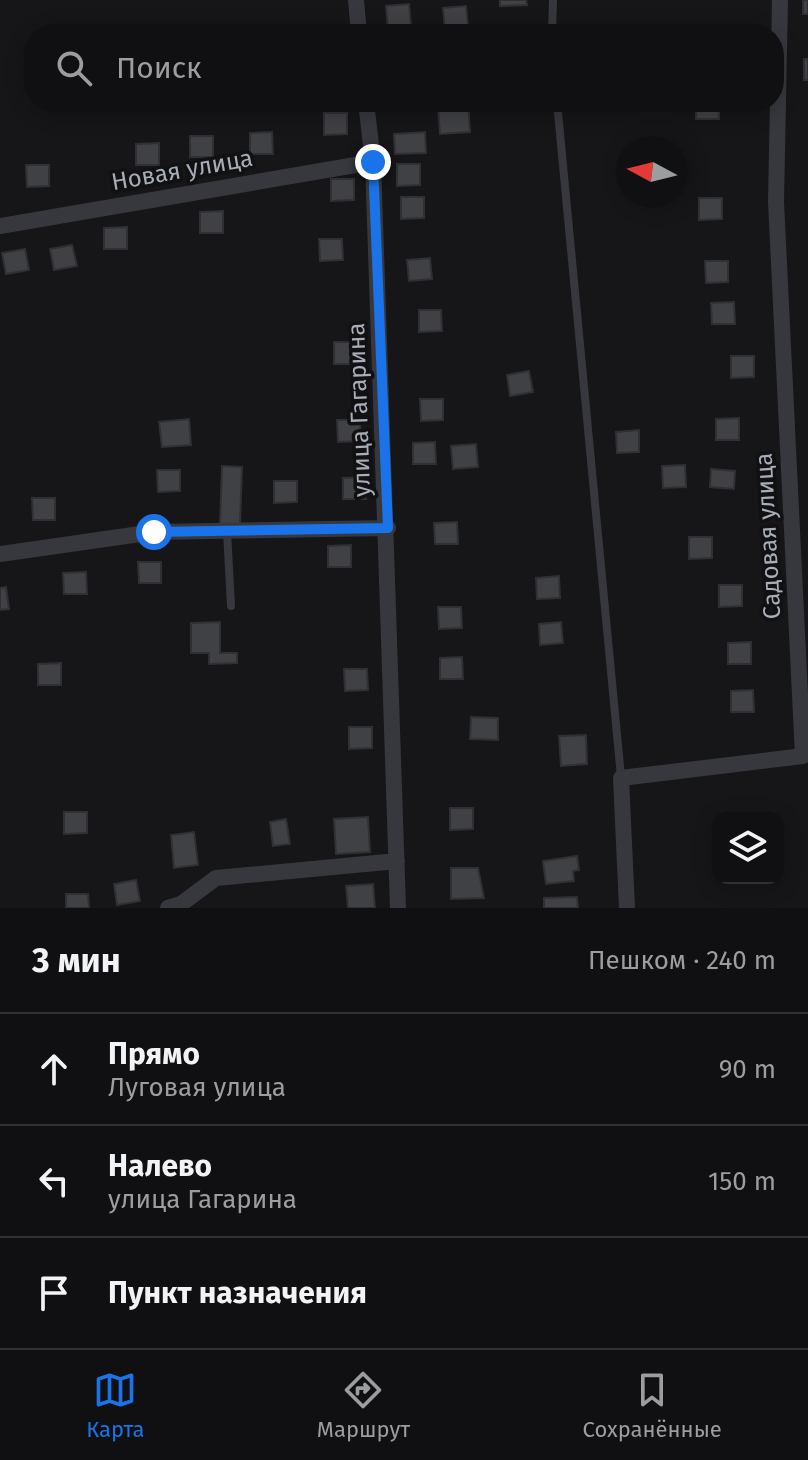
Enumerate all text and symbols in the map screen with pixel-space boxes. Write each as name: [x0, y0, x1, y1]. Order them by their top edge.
search box: [24, 24, 784, 112]
icon: search: [52, 46, 96, 90]
text: Поиск: [116, 50, 202, 86]
north arrow: [616, 136, 688, 208]
street label: Новая улица: [109, 144, 255, 196]
route end: [355, 144, 391, 180]
street label: улица Гагарина: [342, 322, 376, 498]
street label: Садовая улица: [750, 452, 786, 620]
route start: [136, 514, 172, 550]
map controls: [712, 812, 784, 884]
button: layers: [712, 812, 784, 884]
text: 3 мин: [32, 940, 121, 981]
text: Пешком · 240 m: [588, 945, 776, 976]
text: Прямо: [108, 1036, 200, 1072]
icon: ahead: [32, 1047, 76, 1091]
text: 90 m: [719, 1054, 776, 1085]
text: Луговая улица: [108, 1072, 286, 1103]
text: Налево: [108, 1148, 212, 1184]
icon: left: [32, 1159, 76, 1203]
text: 150 m: [708, 1166, 776, 1197]
text: улица Гагарина: [108, 1184, 297, 1215]
icon: arrive: [32, 1271, 76, 1315]
text: Пункт назначения: [108, 1275, 367, 1311]
tab: Карта: [86, 1368, 144, 1443]
tab: Маршрут: [317, 1368, 410, 1443]
tab: Сохранённые: [583, 1368, 722, 1443]

